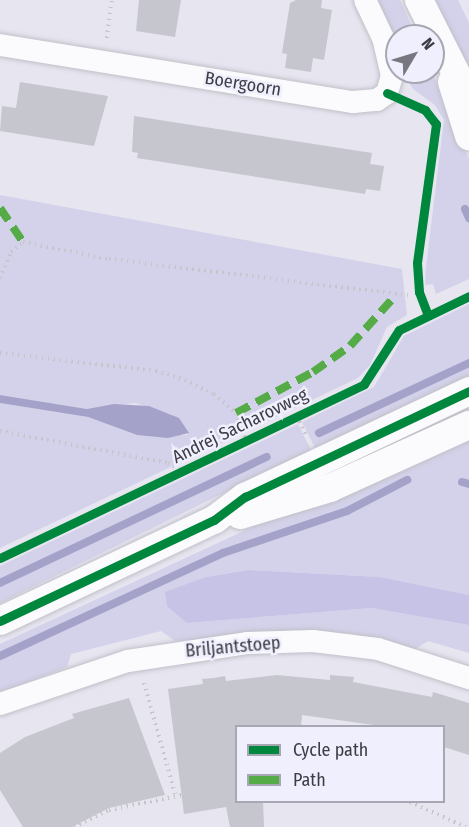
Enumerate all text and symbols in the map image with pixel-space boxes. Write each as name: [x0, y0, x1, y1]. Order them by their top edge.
north arrow: [385, 24, 445, 84]
text: N: [418, 34, 438, 53]
street label: Boergoorn: [203, 67, 283, 101]
street label: Andrej Sacharovweg: [169, 384, 311, 468]
street label: Briljantstoep: [185, 632, 281, 662]
legend: [235, 725, 445, 803]
text: Cycle path: [293, 739, 368, 761]
text: Path: [293, 769, 326, 791]

